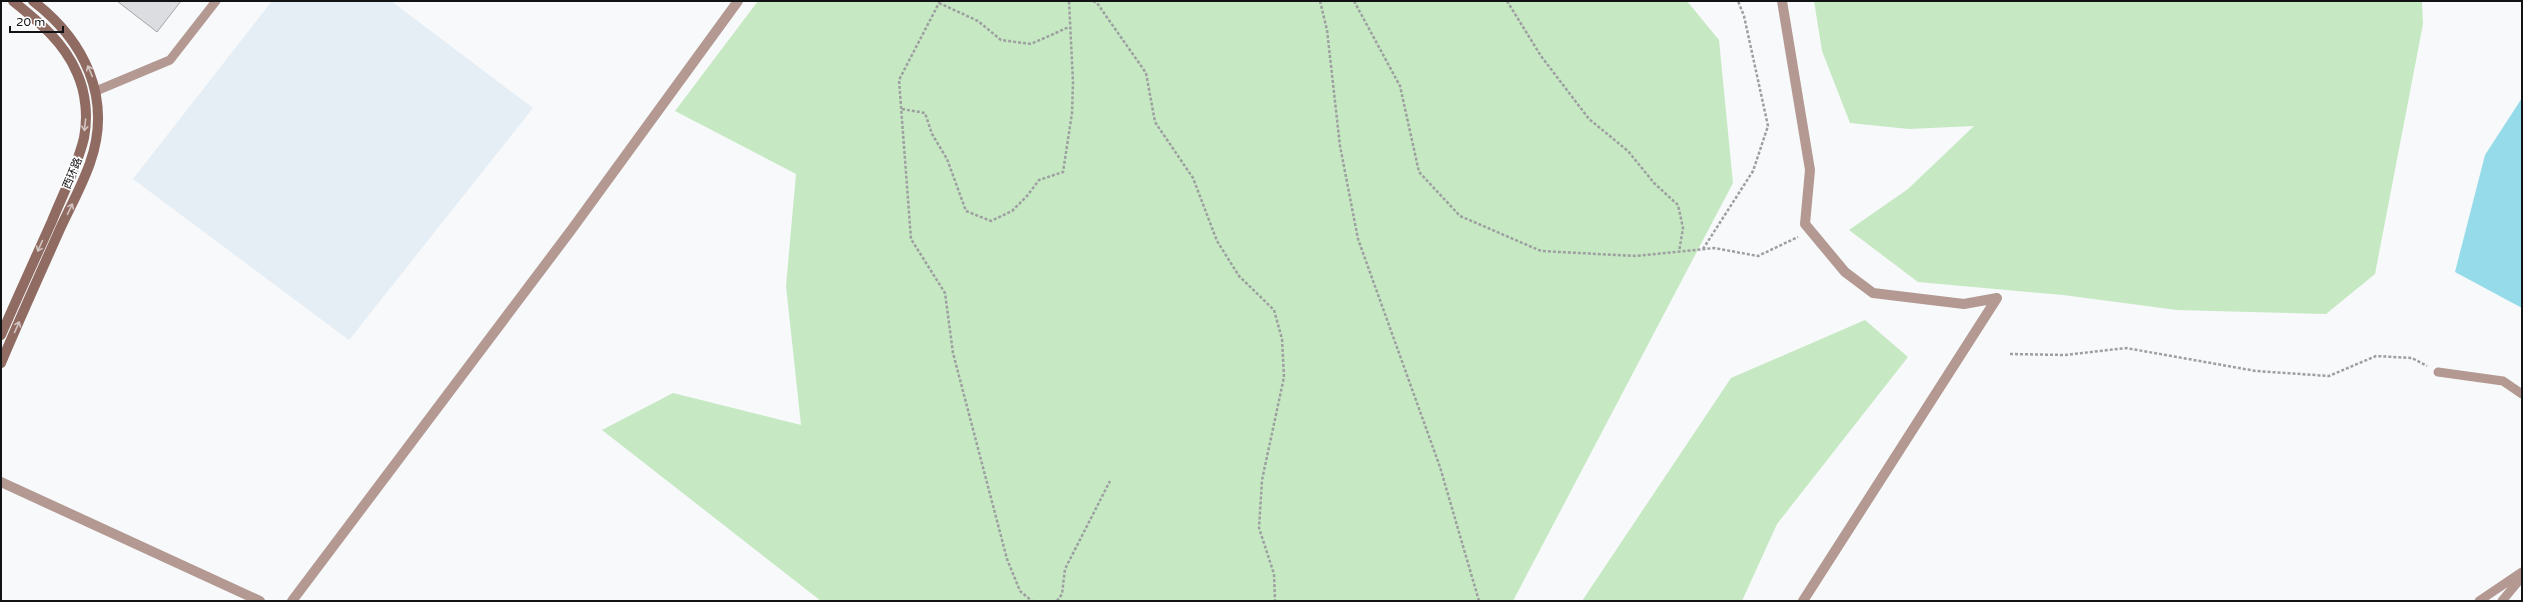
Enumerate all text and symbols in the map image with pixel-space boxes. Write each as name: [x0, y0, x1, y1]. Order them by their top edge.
scale bar: [10, 8, 63, 34]
text: 20 m: [16, 15, 45, 29]
one-way arrow: [86, 66, 93, 78]
one-way arrow: [81, 118, 89, 131]
street label: 西环路: [60, 155, 85, 191]
one-way arrow: [67, 203, 74, 215]
one-way arrow: [36, 240, 43, 252]
one-way arrow: [13, 321, 21, 333]

